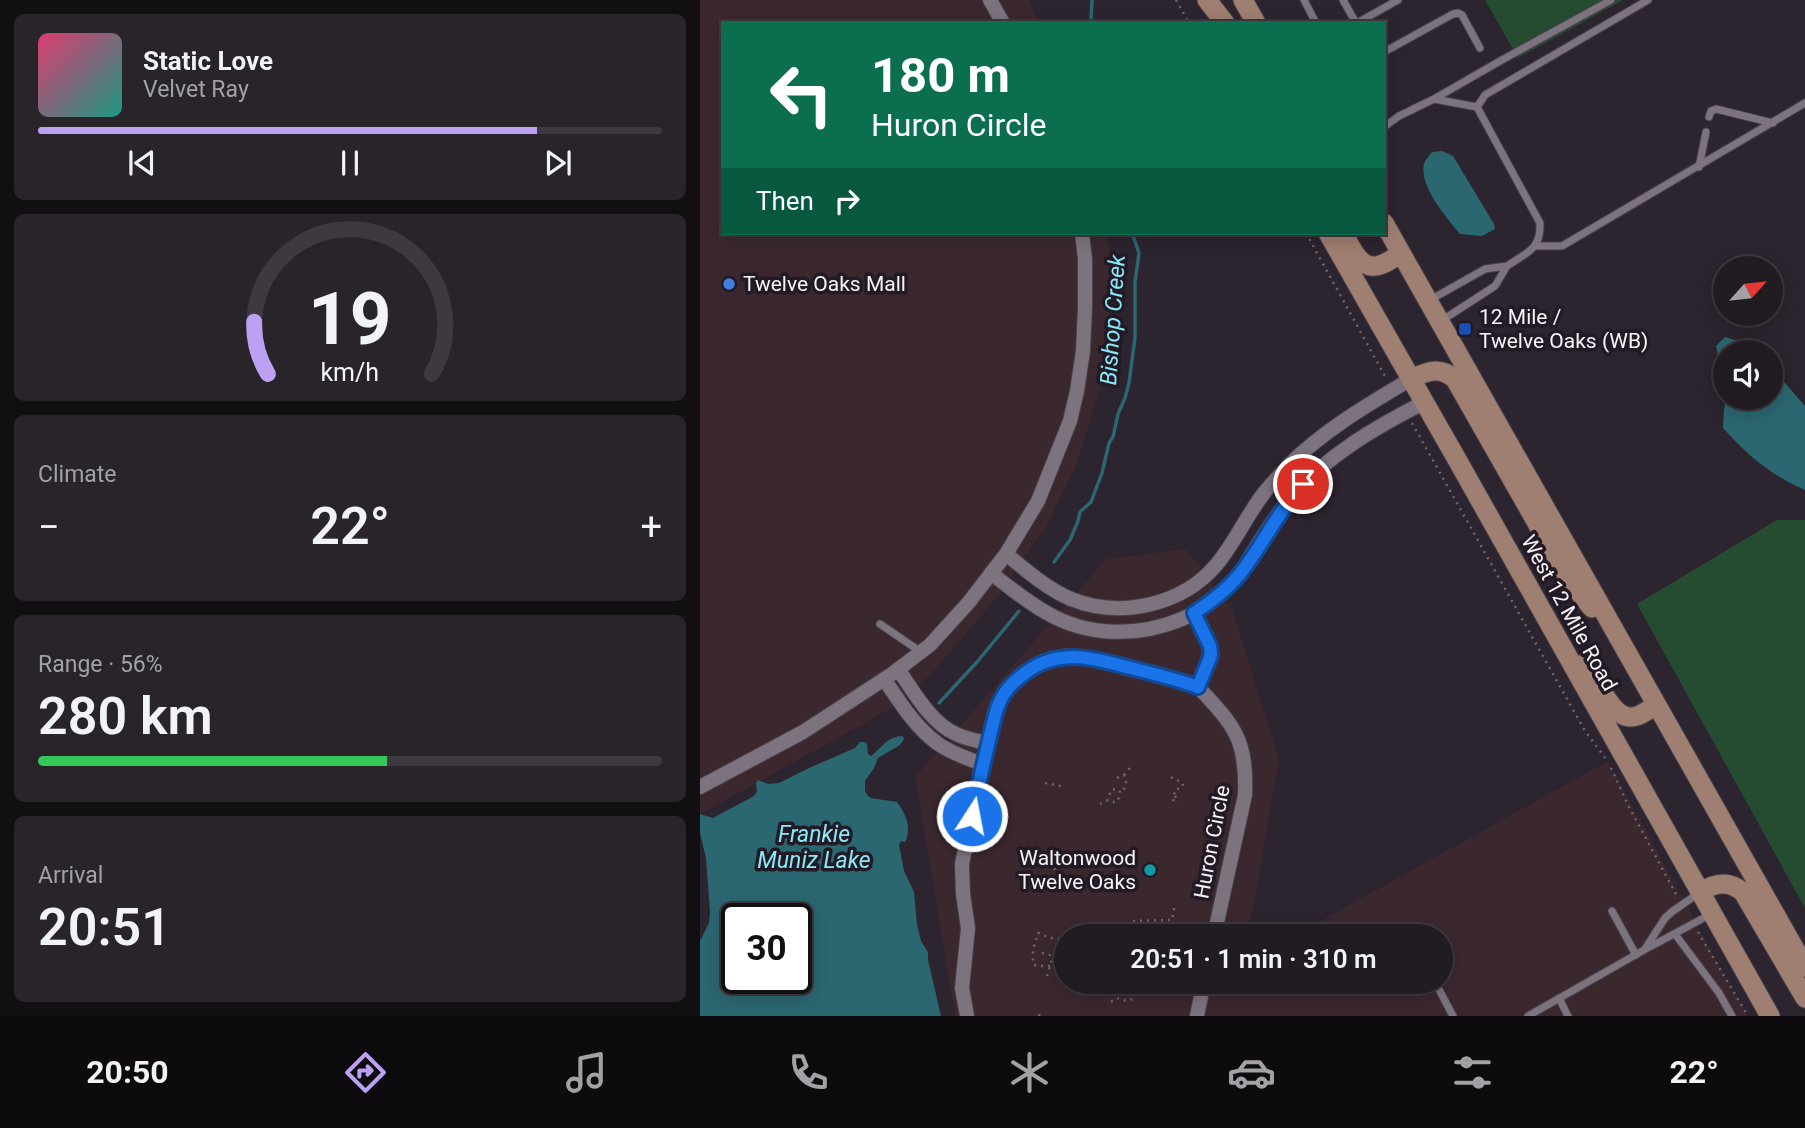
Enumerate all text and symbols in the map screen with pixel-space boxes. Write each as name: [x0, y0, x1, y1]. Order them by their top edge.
text: Static Love: [143, 46, 273, 76]
text: 180 m: [871, 47, 1010, 104]
icon: left: [756, 49, 847, 140]
text: Velvet Ray: [143, 76, 249, 103]
text: Huron Circle: [871, 106, 1047, 144]
icon: previous: [123, 144, 161, 182]
icon: pause: [331, 144, 369, 182]
icon: next: [539, 144, 577, 182]
icon: right: [828, 182, 866, 220]
text: Then: [756, 186, 814, 216]
water label: Bishop Creek: [1095, 253, 1131, 386]
north arrow: [1713, 256, 1783, 326]
map controls: [1713, 256, 1783, 410]
place label: Twelve Oaks Mall: [743, 272, 906, 296]
text: 19: [308, 276, 392, 362]
marker: Twelve Oaks Mall: [721, 276, 737, 292]
place label: 12 Mile / Twelve Oaks (WB): [1479, 305, 1648, 353]
marker: 12 Mile / Twelve Oaks (WB): [1457, 321, 1473, 337]
button: sound: [1713, 340, 1783, 410]
text: km/h: [321, 357, 379, 386]
pin: [1273, 454, 1333, 514]
text: Climate: [38, 461, 117, 488]
icon: arrive: [1284, 465, 1322, 503]
text: 22°: [310, 496, 390, 557]
text: −: [38, 505, 60, 549]
text: +: [640, 505, 662, 549]
street label: West 12 Mile Road: [1516, 531, 1622, 695]
text: Range · 56%: [38, 651, 163, 678]
text: 280 km: [38, 686, 213, 747]
position arrow: [935, 779, 1009, 853]
street label: Huron Circle: [1189, 783, 1235, 901]
water label: Frankie Muniz Lake: [757, 821, 871, 874]
place label: Waltonwood Twelve Oaks: [1018, 846, 1136, 894]
text: Arrival: [38, 862, 103, 889]
marker: Waltonwood Twelve Oaks: [1142, 862, 1158, 878]
text: 20:51: [38, 897, 171, 958]
speed limit sign: 30: [721, 903, 812, 994]
text: 20:51 · 1 min · 310 m: [1130, 944, 1377, 974]
icon: directions: [341, 1048, 390, 1097]
icon: music: [562, 1048, 611, 1097]
icon: phone: [784, 1048, 833, 1097]
icon: climate: [1005, 1048, 1054, 1097]
icon: car: [1227, 1048, 1276, 1097]
icon: filters: [1448, 1048, 1497, 1097]
text: 20:50: [86, 1053, 169, 1091]
text: 22°: [1670, 1053, 1719, 1091]

